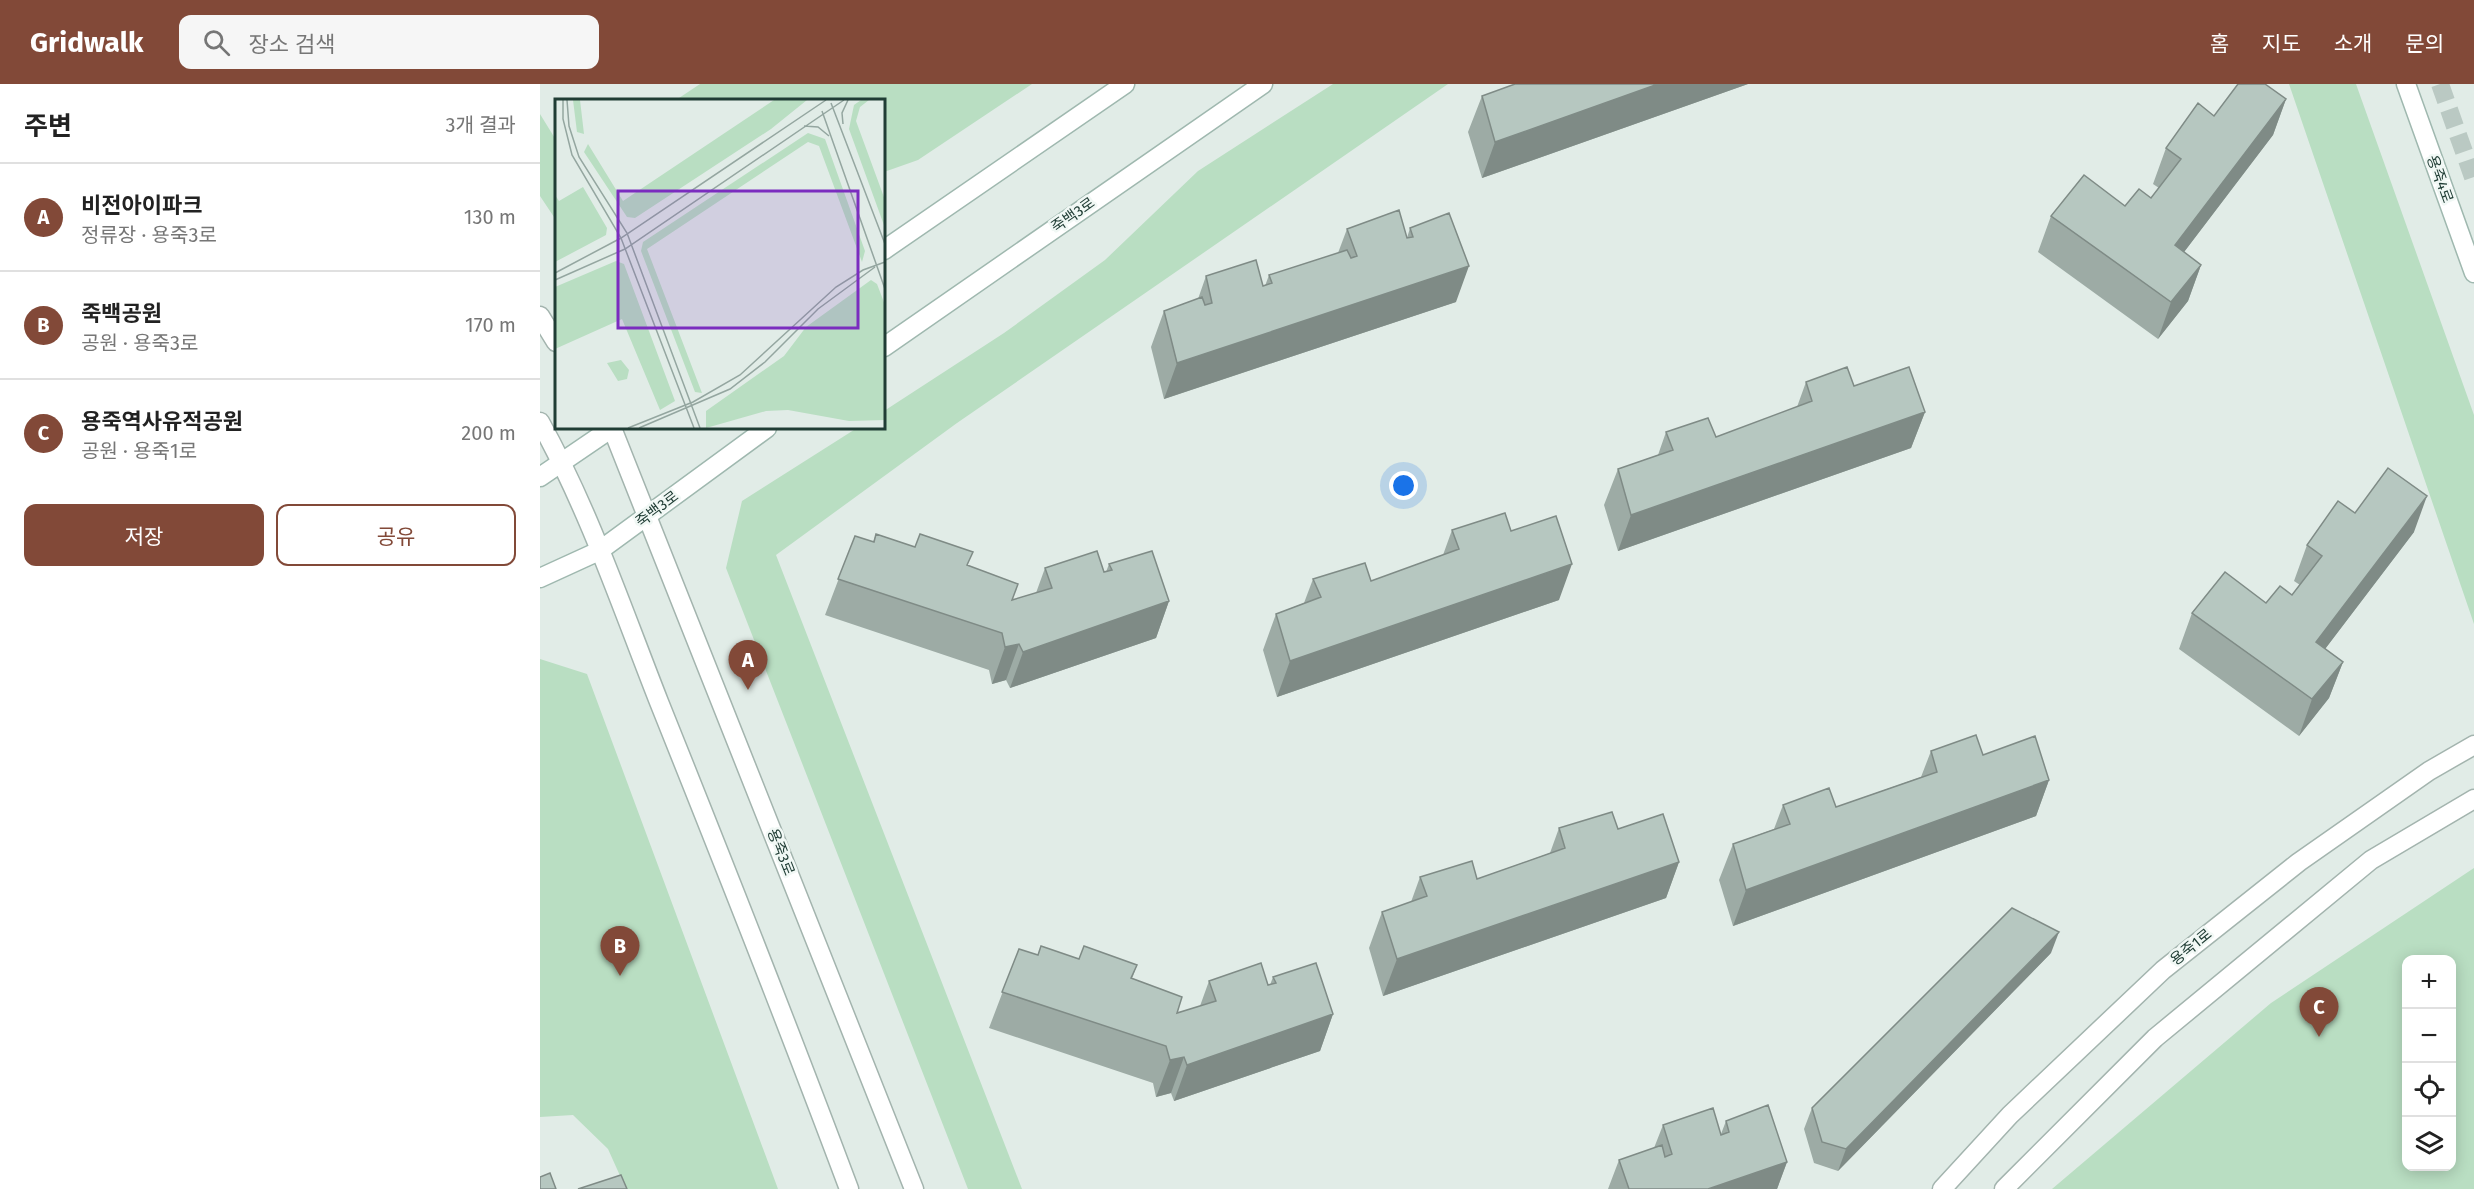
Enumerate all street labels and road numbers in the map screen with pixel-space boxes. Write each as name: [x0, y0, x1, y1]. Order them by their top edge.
street label: 용죽4로: [2423, 153, 2457, 205]
street label: 죽백3로: [1048, 194, 1098, 236]
street label: 죽백3로: [632, 487, 682, 531]
street label: 용죽3로: [763, 826, 799, 878]
street label: 용죽1로: [2167, 925, 2215, 969]

